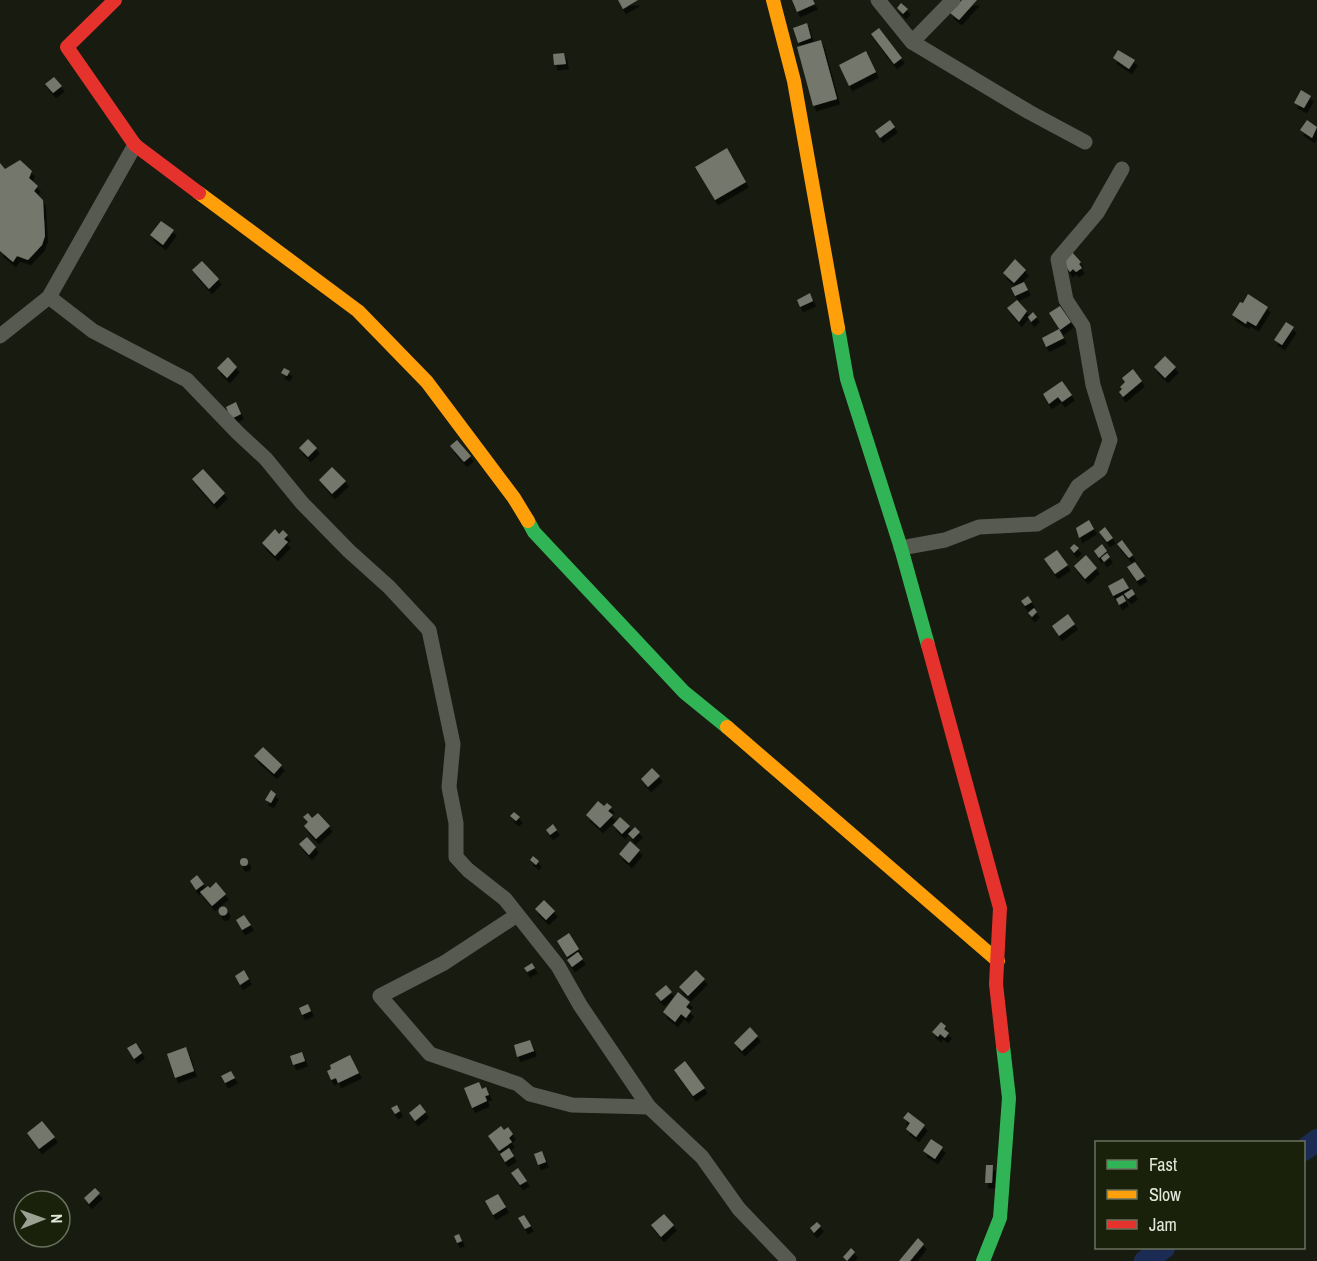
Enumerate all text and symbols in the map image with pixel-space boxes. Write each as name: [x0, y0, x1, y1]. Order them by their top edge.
legend: [1095, 1141, 1305, 1249]
text: Fast: [1149, 1152, 1177, 1177]
text: Slow: [1149, 1182, 1181, 1207]
north arrow: [12, 1189, 72, 1249]
text: Jam: [1149, 1212, 1177, 1237]
text: N: [46, 1214, 68, 1224]

